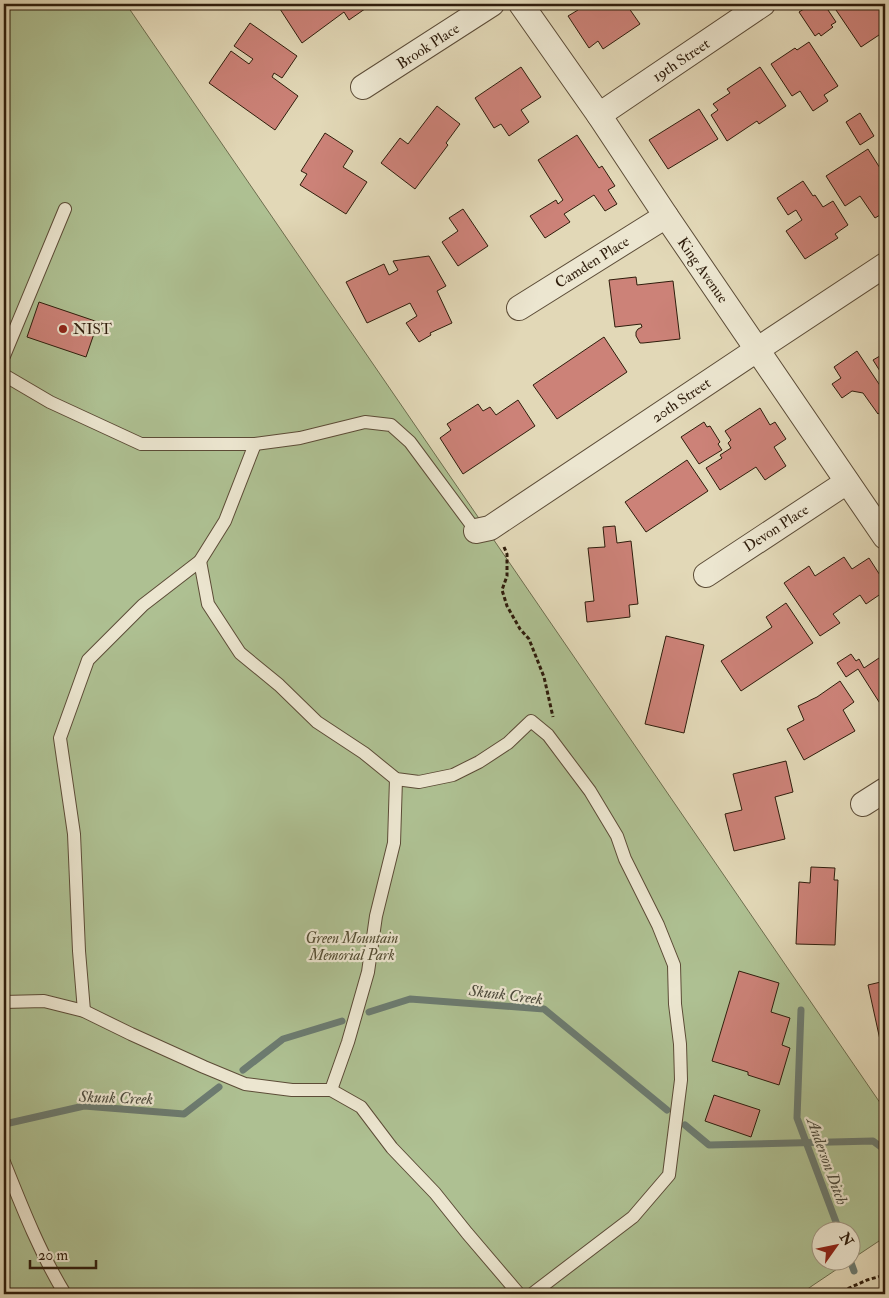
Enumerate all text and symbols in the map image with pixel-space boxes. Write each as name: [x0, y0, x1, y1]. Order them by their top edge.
street label: Brook Place: [393, 19, 463, 74]
street label: 19th Street: [649, 34, 714, 86]
street label: Camden Place: [551, 232, 633, 293]
street label: King Avenue: [673, 234, 732, 307]
place label: NIST: [73, 320, 112, 339]
marker: NIST: [57, 323, 69, 335]
street label: 20th Street: [648, 374, 715, 427]
street label: Devon Place: [740, 500, 813, 557]
park label: Green Mountain Memorial Park: [306, 929, 398, 965]
water label: Skunk Creek: [467, 980, 544, 1009]
water label: Skunk Creek: [78, 1087, 154, 1109]
water label: Anderson Ditch: [801, 1113, 852, 1208]
north arrow: [812, 1220, 862, 1270]
text: N: [835, 1228, 857, 1249]
scale bar: [30, 1238, 96, 1270]
text: 20 m: [38, 1246, 68, 1265]

